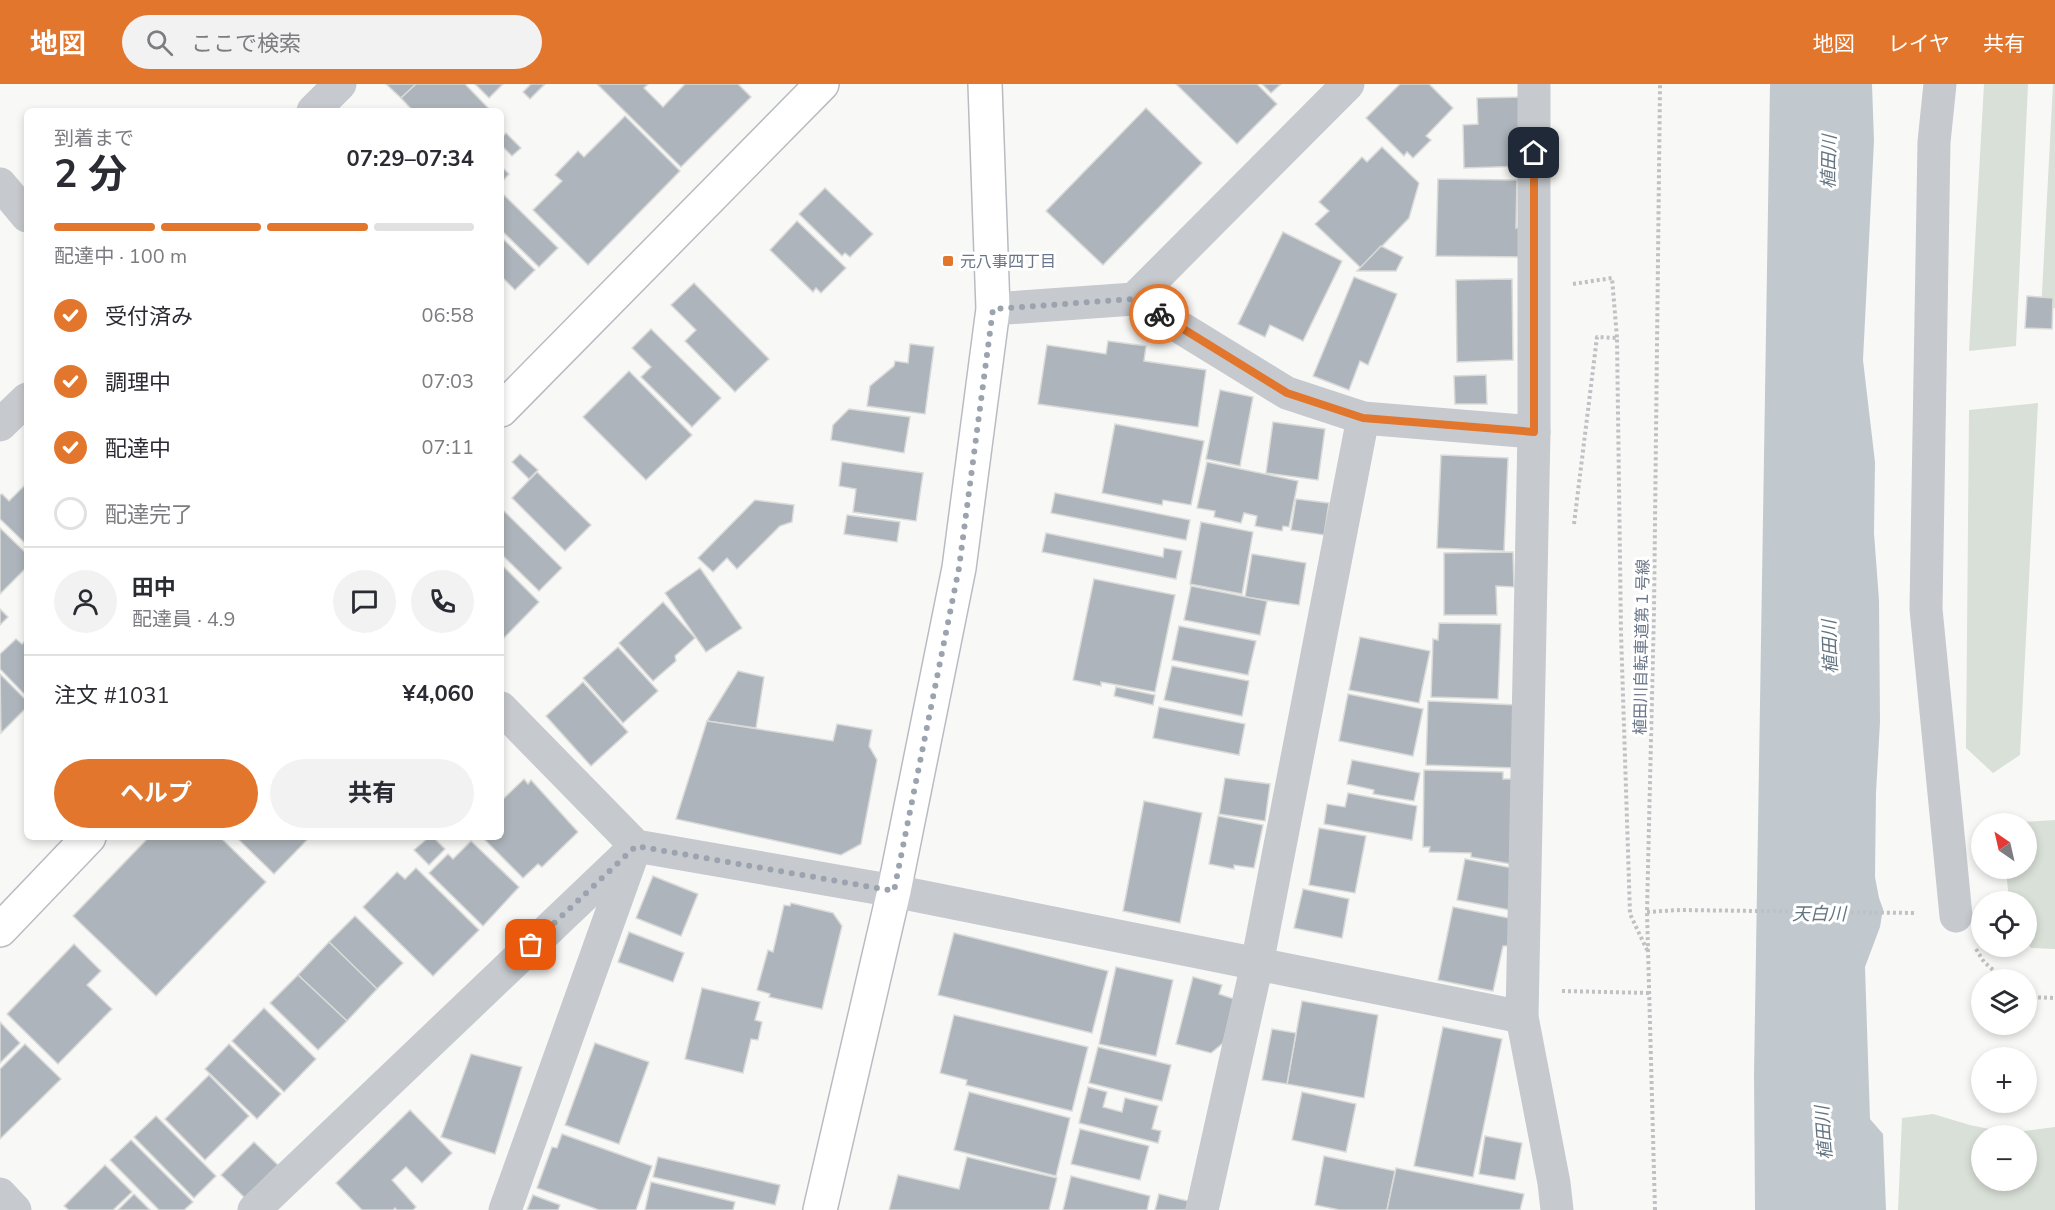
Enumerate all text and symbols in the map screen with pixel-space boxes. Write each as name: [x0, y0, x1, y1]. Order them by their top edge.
search box: [122, 15, 542, 69]
text: 地図: [30, 25, 86, 63]
icon: search: [143, 26, 176, 59]
text: ここで検索: [191, 29, 301, 59]
text: 地図: [1813, 30, 1855, 58]
text: レイヤ: [1888, 30, 1950, 58]
text: 共有: [1983, 30, 2025, 58]
text: 到着まで: [54, 125, 134, 152]
pin: [1508, 127, 1559, 178]
water label: 植田川: [1817, 133, 1842, 189]
icon: home: [1517, 136, 1550, 169]
text: 07:29–07:34: [346, 144, 474, 174]
text: 2 分: [54, 148, 127, 201]
text: 配達中 · 100 m: [54, 243, 187, 270]
place label: 元八事四丁目: [960, 251, 1056, 273]
marker: 元八事四丁目: [941, 254, 955, 268]
courier: [1129, 284, 1189, 344]
icon: bike: [1143, 298, 1176, 331]
icon: check: [54, 299, 87, 332]
text: 受付済み: [105, 302, 193, 332]
text: 06:58: [421, 302, 474, 329]
icon: check: [54, 365, 87, 398]
text: 調理中: [105, 368, 171, 398]
text: 07:03: [421, 368, 474, 395]
icon: check: [54, 431, 87, 464]
text: 配達中: [105, 434, 171, 464]
text: 07:11: [421, 434, 474, 461]
text: 配達完了: [105, 500, 193, 530]
street label: 植田川自転車道第１号線: [1629, 559, 1655, 735]
button: person: [54, 570, 117, 633]
button: chat: [333, 570, 396, 633]
button: phone: [411, 570, 474, 633]
text: 田中: [132, 573, 176, 603]
text: 配達員 · 4.9: [132, 606, 235, 633]
water label: 植田川: [1817, 618, 1843, 674]
text: ¥4,060: [403, 679, 474, 709]
text: 注文 #1031: [54, 681, 170, 711]
button: ヘルプ: [54, 759, 258, 828]
button: 共有: [270, 759, 474, 828]
north arrow: [1971, 813, 2037, 879]
map controls: [1971, 813, 2037, 1191]
button: locate: [1971, 891, 2037, 957]
water label: 天白川: [1792, 902, 1848, 926]
pin: [505, 919, 556, 970]
icon: bag: [514, 928, 547, 961]
button: layers: [1971, 969, 2037, 1035]
button: +: [1971, 1047, 2037, 1113]
water label: 植田川: [1810, 1103, 1838, 1161]
button: −: [1971, 1125, 2037, 1191]

